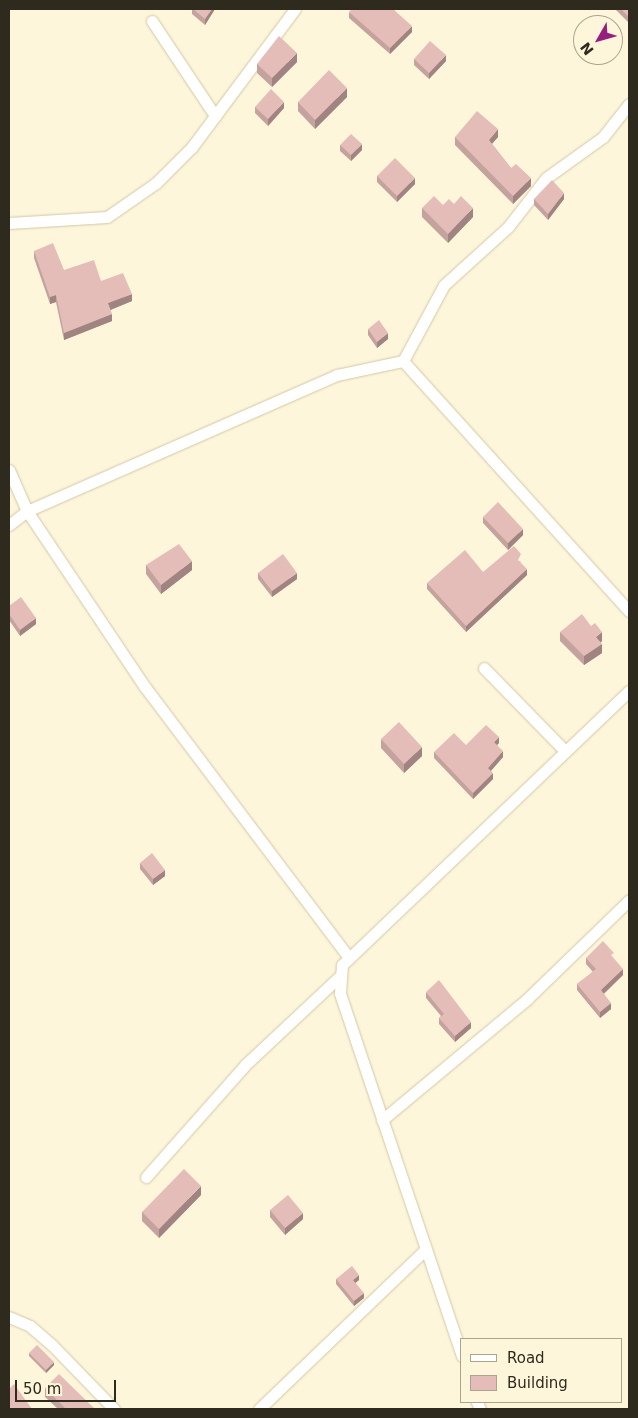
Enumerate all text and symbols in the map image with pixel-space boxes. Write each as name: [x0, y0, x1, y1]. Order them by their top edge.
north arrow: [573, 15, 623, 65]
text: N: [577, 39, 597, 58]
legend: [460, 1338, 623, 1403]
text: Road: [507, 1349, 545, 1367]
scale bar: [18, 1370, 119, 1402]
text: Building: [507, 1374, 568, 1392]
text: 50 m: [23, 1380, 61, 1398]

